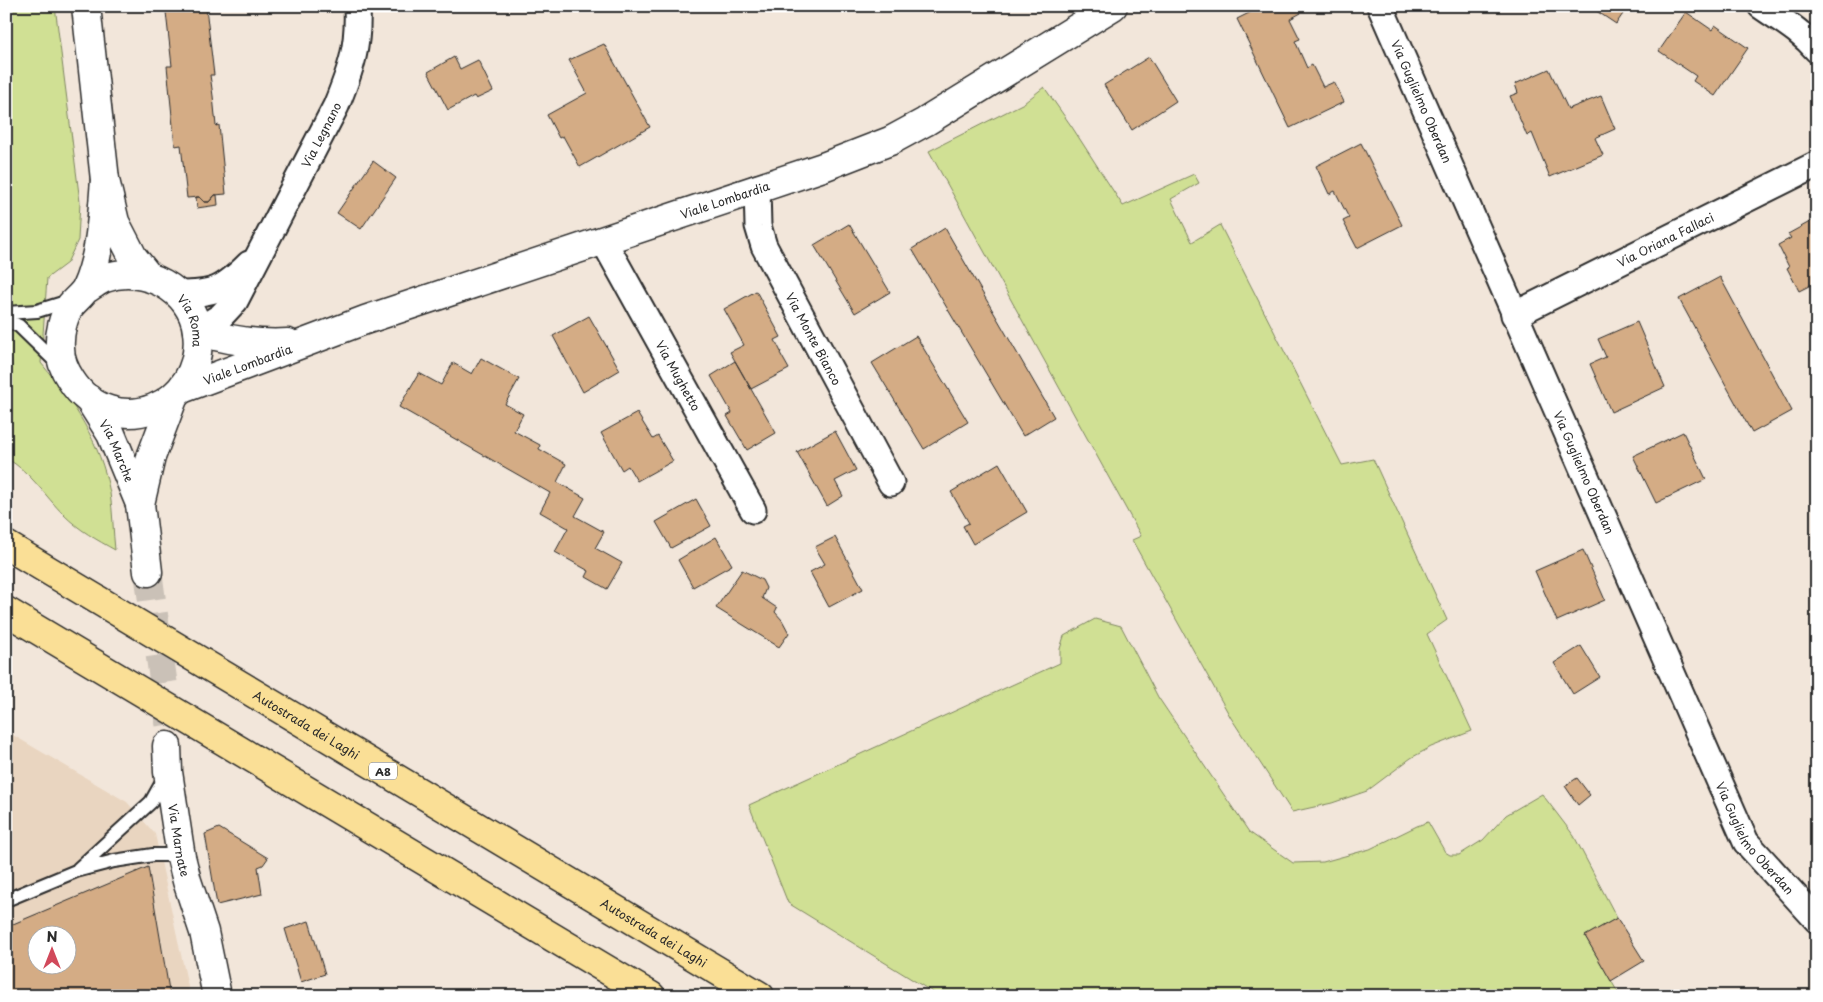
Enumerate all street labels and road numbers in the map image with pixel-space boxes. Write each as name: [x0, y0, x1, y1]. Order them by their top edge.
street label: Via Guglielmo Oberdan: [1387, 37, 1457, 166]
street label: Via Legnano: [297, 99, 346, 171]
street label: Viale Lombardia: [678, 176, 772, 223]
street label: Via Oriana Fallaci: [1614, 208, 1717, 271]
street label: Via Monte Bianco: [781, 289, 846, 389]
street label: Via Roma: [173, 290, 207, 348]
street label: Via Mughetto: [651, 337, 705, 414]
street label: Viale Lombardia: [201, 339, 295, 389]
street label: Via Guglielmo Oberdan: [1549, 408, 1619, 537]
street label: Via Marche: [95, 416, 139, 485]
street label: Autostrada dei Laghi: [250, 686, 363, 764]
road number: A8: [369, 762, 397, 779]
street label: Via Guglielmo Oberdan: [1712, 779, 1798, 898]
street label: Via Marnate: [164, 802, 195, 878]
street label: Autostrada dei Laghi: [597, 894, 711, 971]

